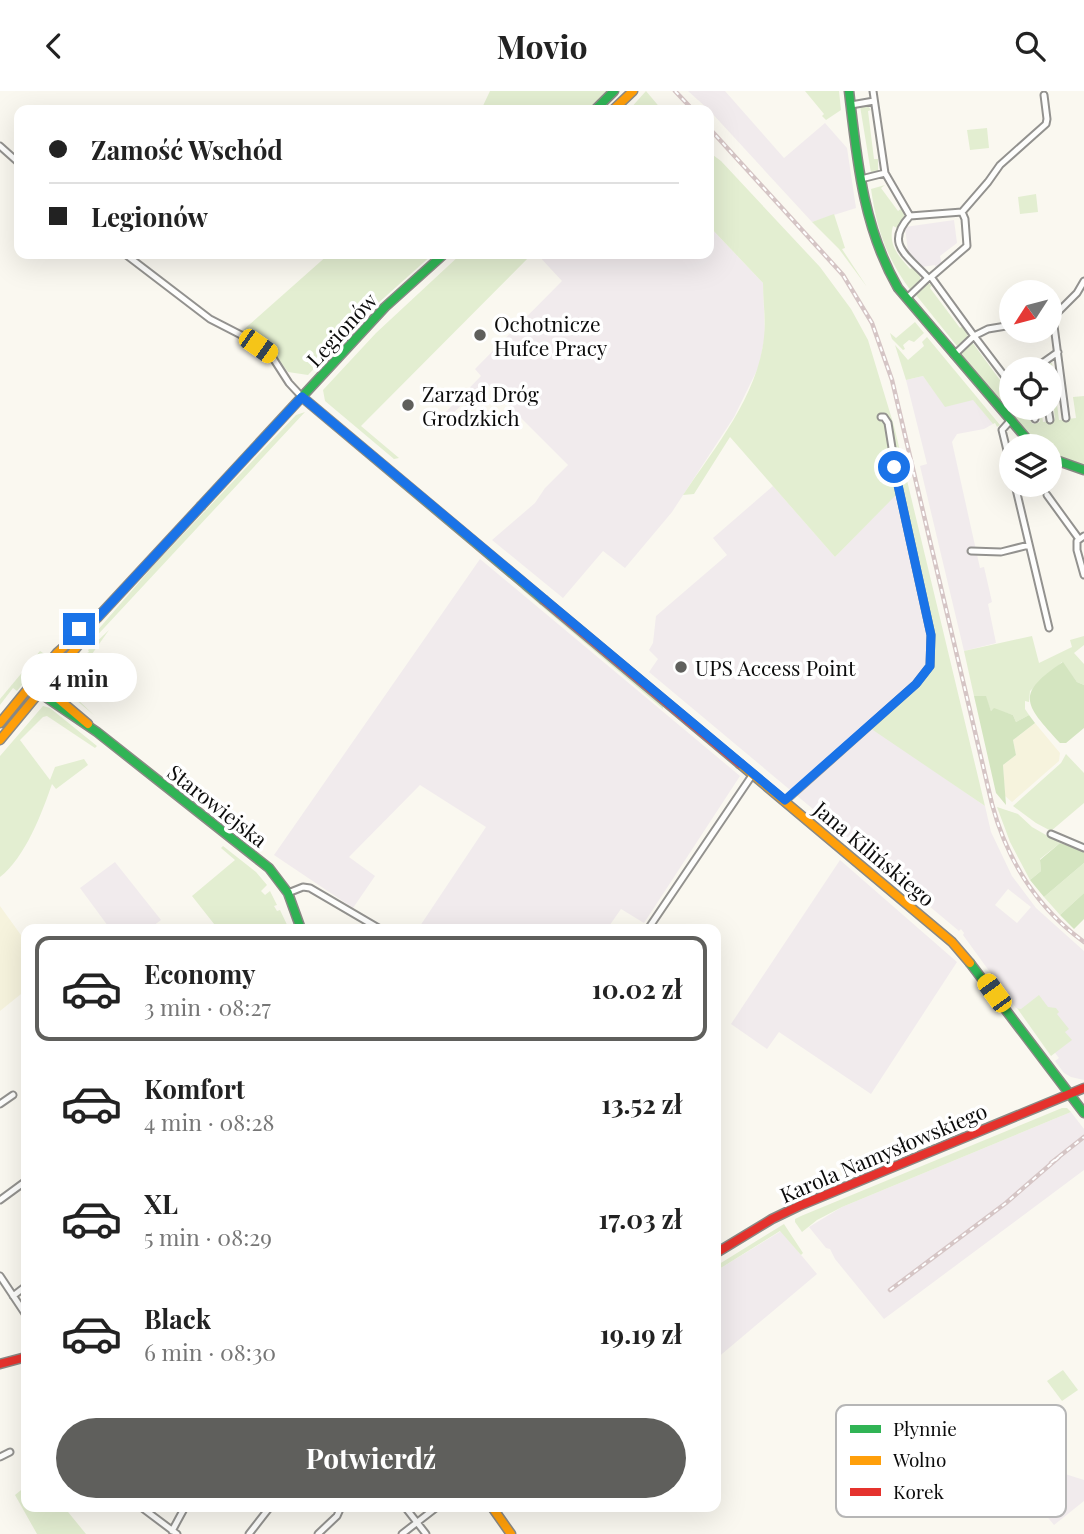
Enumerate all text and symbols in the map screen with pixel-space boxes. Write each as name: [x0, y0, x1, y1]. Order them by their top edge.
text: Movio: [496, 24, 588, 67]
icon: back: [35, 27, 73, 65]
icon: search: [1011, 27, 1049, 65]
text: Zamość Wschód: [91, 132, 283, 167]
text: Legionów: [91, 199, 208, 234]
north arrow: [999, 280, 1062, 343]
map controls: [999, 280, 1062, 497]
street label: Legionów: [299, 285, 383, 372]
place label: Ochotnicze Hufce Pracy: [494, 309, 608, 361]
car: [235, 325, 282, 367]
marker: Ochotnicze Hufce Pracy: [472, 327, 488, 343]
button: locate: [999, 357, 1062, 420]
place label: Zarząd Dróg Grodzkich: [422, 379, 539, 431]
marker: Zarząd Dróg Grodzkich: [400, 397, 416, 413]
button: layers: [999, 434, 1062, 497]
route start: [878, 451, 910, 483]
route end: [63, 613, 95, 645]
callout: 4 min: [21, 653, 137, 703]
place label: UPS Access Point: [695, 653, 856, 681]
marker: UPS Access Point: [673, 659, 689, 675]
text: 4 min: [49, 662, 109, 693]
street label: Starowiejska: [162, 757, 274, 853]
street label: Jana Kilińskiego: [808, 794, 941, 912]
text: Economy: [144, 956, 255, 991]
icon: car: [60, 957, 123, 1020]
car: [974, 970, 1015, 1016]
text: 10.02 zł: [592, 971, 682, 1006]
text: 3 min · 08:27: [144, 991, 271, 1022]
text: Komfort: [144, 1071, 245, 1106]
icon: car: [60, 1072, 123, 1135]
text: 13.52 zł: [601, 1086, 682, 1121]
street label: Karola Namysłowskiego: [775, 1096, 991, 1208]
text: 4 min · 08:28: [144, 1106, 274, 1137]
text: XL: [144, 1186, 178, 1221]
icon: car: [60, 1187, 123, 1250]
text: 17.03 zł: [598, 1201, 682, 1236]
text: 5 min · 08:29: [144, 1221, 272, 1252]
text: Black: [144, 1301, 211, 1336]
icon: car: [60, 1302, 123, 1365]
text: 19.19 zł: [600, 1316, 682, 1351]
text: 6 min · 08:30: [144, 1336, 276, 1367]
legend: [836, 1405, 1066, 1517]
text: Płynnie: [893, 1415, 957, 1441]
button: Potwierdź: [56, 1418, 686, 1498]
text: Wolno: [892, 1446, 946, 1472]
text: Korek: [893, 1478, 945, 1504]

